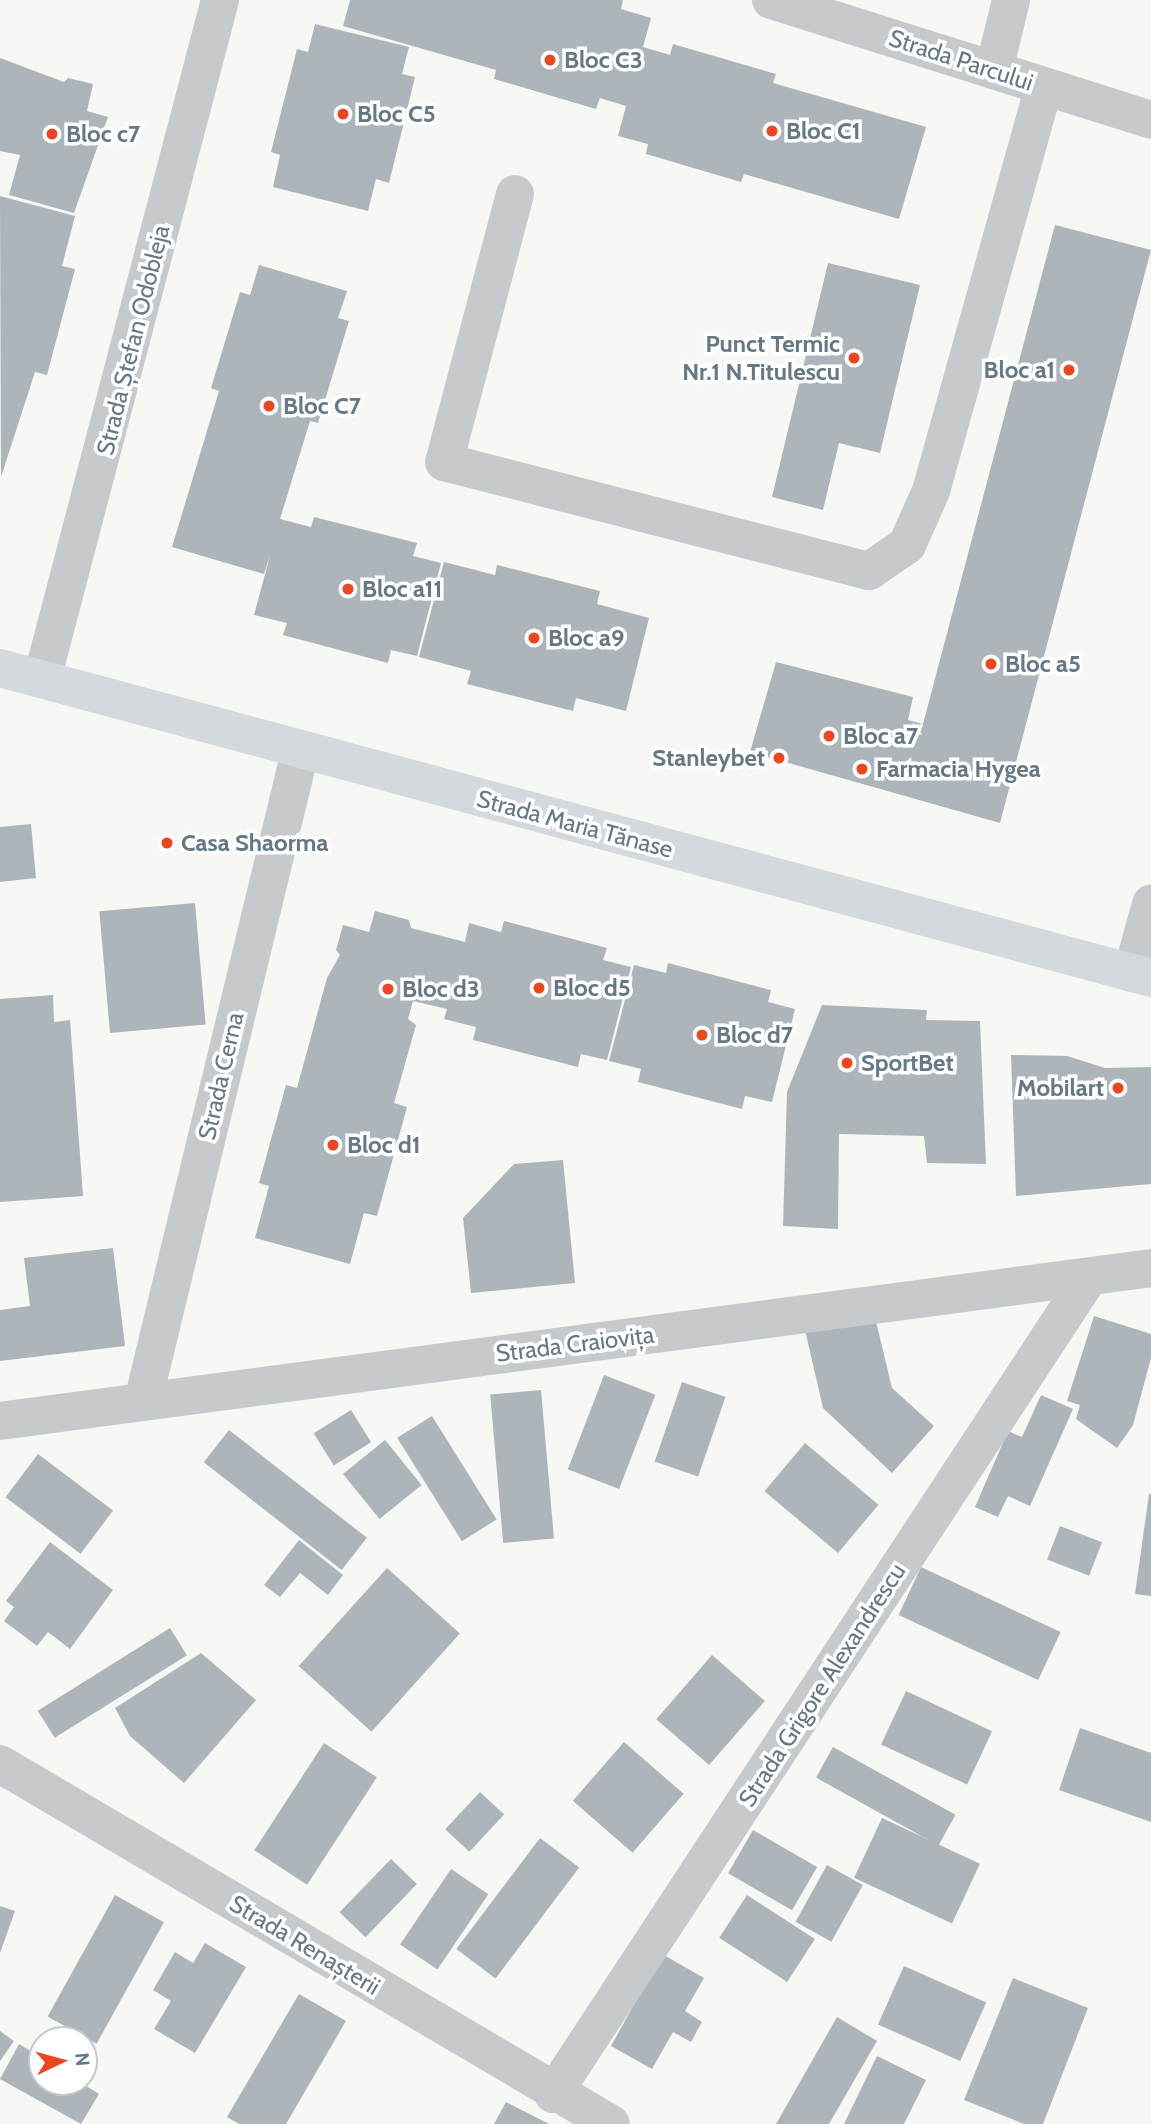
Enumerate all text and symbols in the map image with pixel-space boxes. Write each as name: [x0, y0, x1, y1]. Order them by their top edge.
street label: Strada Parcului: [885, 23, 1037, 97]
place label: Bloc C3: [564, 46, 643, 74]
marker: Bloc C3: [542, 52, 558, 68]
place label: Bloc C5: [357, 100, 436, 128]
marker: Bloc C5: [335, 106, 351, 122]
place label: Bloc C1: [786, 117, 861, 145]
place label: Bloc c7: [66, 120, 140, 148]
marker: Bloc C1: [764, 123, 780, 139]
marker: Bloc c7: [44, 126, 60, 142]
street label: Strada Ștefan Odobleja: [90, 222, 176, 458]
place label: Punct Termic Nr.1 N.Titulescu: [682, 330, 840, 386]
marker: Punct Termic Nr.1 N.Titulescu: [846, 350, 862, 366]
place label: Bloc a1: [984, 356, 1055, 384]
marker: Bloc a1: [1061, 362, 1077, 378]
place label: Bloc C7: [283, 392, 361, 420]
marker: Bloc C7: [261, 398, 277, 414]
place label: Bloc a11: [362, 575, 442, 603]
marker: Bloc a11: [340, 581, 356, 597]
place label: Bloc a9: [548, 624, 625, 652]
marker: Bloc a9: [526, 630, 542, 646]
place label: Bloc a5: [1005, 650, 1081, 678]
marker: Bloc a5: [983, 656, 999, 672]
place label: Bloc a7: [843, 722, 918, 750]
marker: Bloc a7: [821, 728, 837, 744]
place label: Stanleybet: [652, 744, 765, 772]
marker: Stanleybet: [771, 750, 787, 766]
place label: Farmacia Hygea: [876, 755, 1041, 783]
marker: Farmacia Hygea: [854, 761, 870, 777]
street label: Strada Maria Tănase: [474, 784, 676, 864]
place label: Casa Shaorma: [181, 829, 328, 857]
marker: Casa Shaorma: [159, 835, 175, 851]
place label: Bloc d5: [553, 974, 631, 1002]
place label: Bloc d3: [402, 975, 480, 1003]
marker: Bloc d5: [531, 980, 547, 996]
marker: Bloc d3: [380, 981, 396, 997]
street label: Strada Cerna: [192, 1009, 250, 1143]
place label: Bloc d7: [716, 1021, 793, 1049]
marker: Bloc d7: [694, 1027, 710, 1043]
place label: SportBet: [861, 1049, 954, 1077]
marker: SportBet: [839, 1055, 855, 1071]
place label: Mobilart: [1017, 1074, 1104, 1102]
marker: Mobilart: [1110, 1080, 1126, 1096]
place label: Bloc d1: [347, 1131, 421, 1159]
marker: Bloc d1: [325, 1137, 341, 1153]
street label: Strada Craiovița: [494, 1320, 656, 1368]
street label: Strada Grigore Alexandrescu: [732, 1558, 912, 1812]
street label: Strada Renașterii: [225, 1889, 385, 2001]
north arrow: [28, 2026, 98, 2096]
text: N: [70, 2052, 94, 2067]

